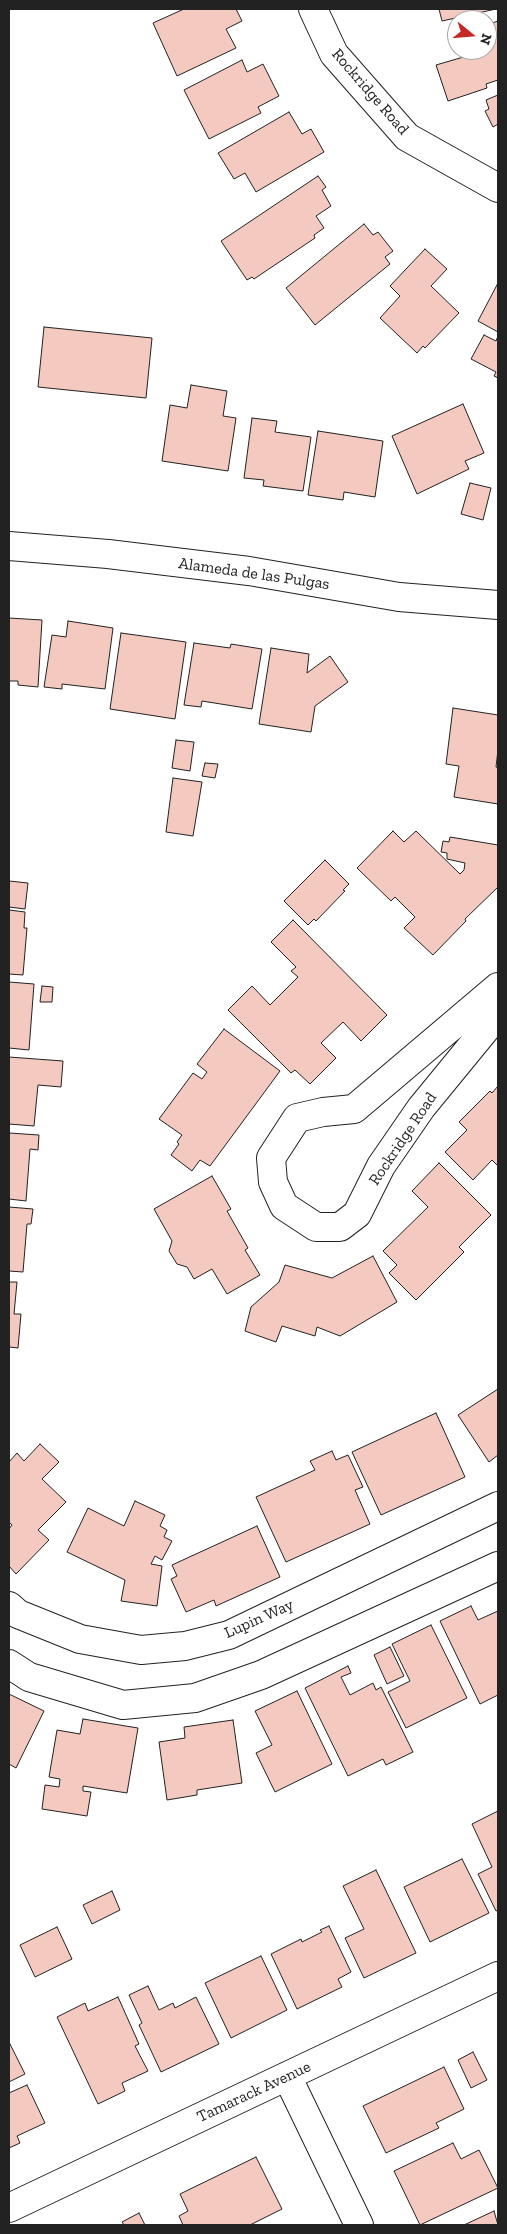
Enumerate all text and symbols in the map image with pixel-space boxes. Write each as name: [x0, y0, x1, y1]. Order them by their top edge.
north arrow: [447, 10, 497, 60]
text: N: [476, 32, 496, 47]
street label: Rockridge Road: [327, 45, 413, 139]
street label: Alameda de las Pulgas: [177, 554, 331, 594]
street label: Rockridge Road: [365, 1089, 441, 1189]
street label: Lupin Way: [222, 1595, 296, 1643]
street label: Tamarack Avenue: [194, 2057, 314, 2127]

